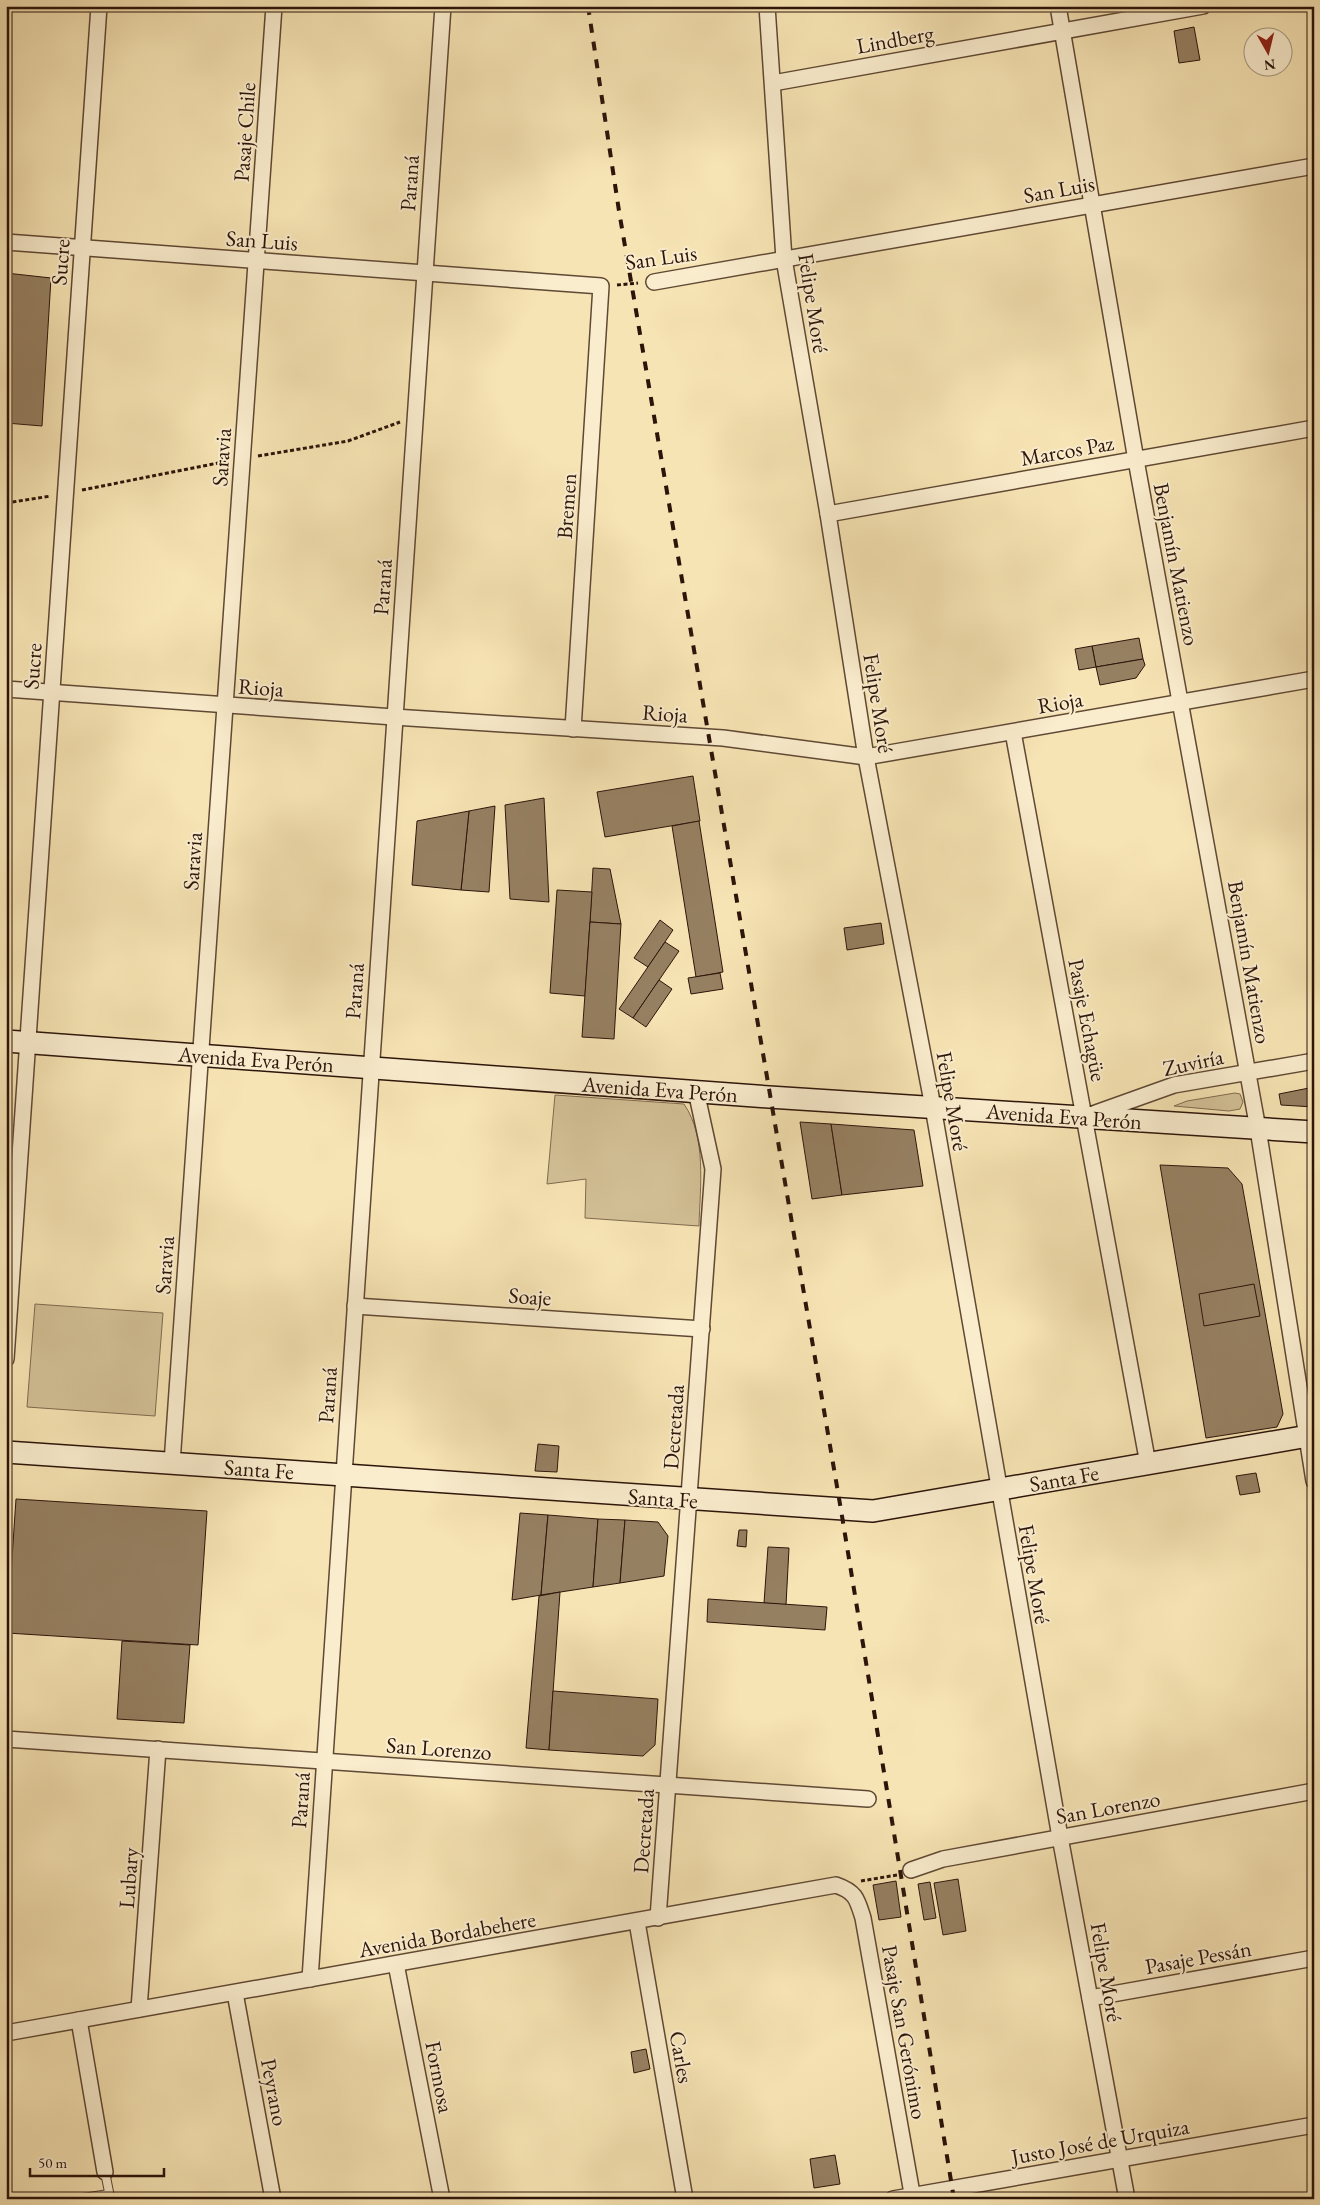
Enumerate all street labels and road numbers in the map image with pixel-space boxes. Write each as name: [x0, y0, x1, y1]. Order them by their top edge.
street label: Lindberg: [854, 18, 936, 61]
street label: Pasaje Chile: [227, 81, 262, 183]
street label: Paraná: [393, 154, 426, 212]
street label: San Luis: [1021, 169, 1097, 210]
street label: San Luis: [225, 224, 299, 257]
street label: Sucre: [44, 237, 77, 286]
street label: San Luis: [623, 238, 699, 277]
street label: Felipe Moré: [791, 251, 836, 355]
street label: Saravia: [205, 427, 238, 487]
street label: Marcos Paz: [1018, 428, 1117, 473]
street label: Bremen: [550, 472, 583, 540]
street label: Benjamín Matienzo: [1147, 480, 1207, 648]
street label: Paraná: [366, 558, 399, 616]
street label: Sucre: [16, 641, 49, 690]
street label: Felipe Moré: [856, 651, 901, 755]
street label: Rioja: [237, 671, 285, 704]
street label: Rioja: [1035, 684, 1085, 721]
street label: Rioja: [641, 697, 689, 730]
street label: Saravia: [176, 831, 209, 891]
street label: Benjamín Matienzo: [1221, 878, 1278, 1046]
street label: Pasaje Echagüe: [1061, 956, 1114, 1084]
street label: Paraná: [338, 962, 371, 1020]
street label: Avenida Eva Perón: [176, 1040, 335, 1079]
street label: Zuviría: [1160, 1042, 1226, 1083]
street label: Felipe Moré: [930, 1049, 976, 1153]
street label: Avenida Eva Perón: [580, 1070, 739, 1109]
street label: Avenida Eva Perón: [984, 1097, 1143, 1136]
street label: Saravia: [148, 1235, 181, 1295]
street label: Soaje: [508, 1281, 553, 1312]
street label: Paraná: [311, 1366, 344, 1424]
street label: Decretada: [656, 1383, 691, 1470]
street label: Santa Fe: [223, 1453, 295, 1486]
street label: Santa Fe: [1027, 1458, 1101, 1499]
street label: Santa Fe: [627, 1482, 699, 1515]
street label: Felipe Moré: [1012, 1522, 1058, 1626]
street label: San Lorenzo: [385, 1730, 493, 1767]
street label: Paraná: [284, 1771, 317, 1829]
street label: San Lorenzo: [1054, 1784, 1163, 1831]
street label: Decretada: [626, 1787, 661, 1874]
street label: Lubary: [112, 1846, 145, 1910]
street label: Avenida Bordabehere: [355, 1905, 538, 1965]
street label: Felipe Moré: [1084, 1920, 1130, 2024]
street label: Pasaje Pessán: [1143, 1934, 1254, 1981]
street label: Pasaje San Gerónimo: [875, 1943, 934, 2122]
street label: Carles: [663, 2029, 700, 2086]
street label: Formosa: [418, 2039, 461, 2116]
street label: Peyrano: [254, 2056, 295, 2128]
street label: Justo José de Urquiza: [1007, 2112, 1191, 2172]

